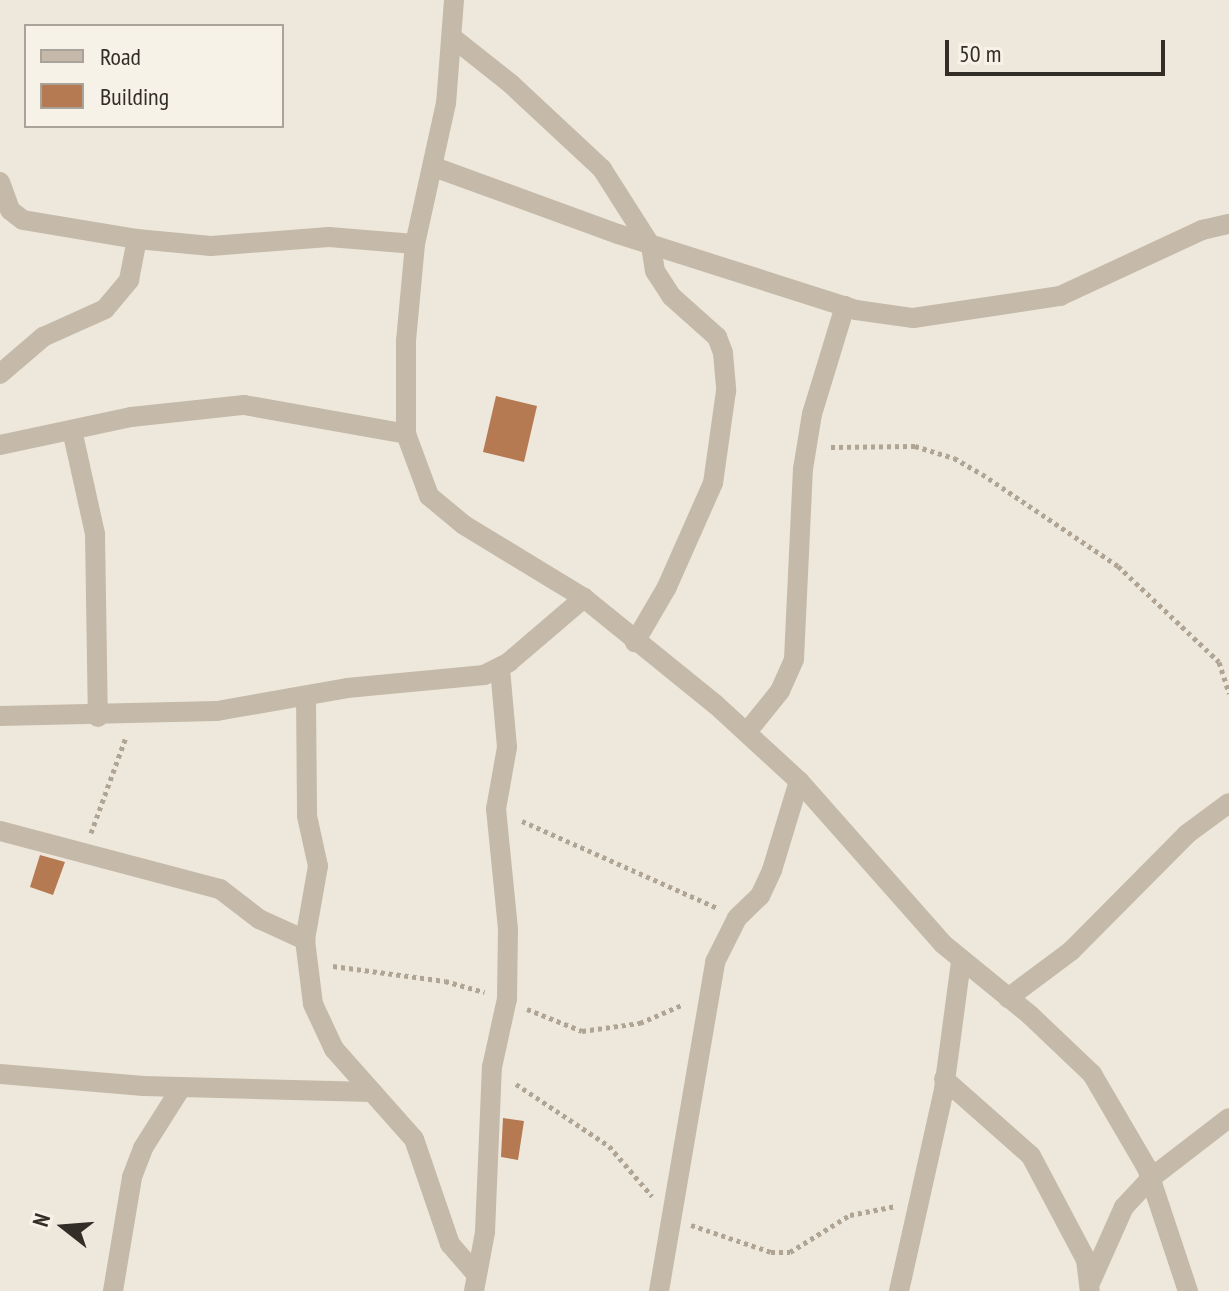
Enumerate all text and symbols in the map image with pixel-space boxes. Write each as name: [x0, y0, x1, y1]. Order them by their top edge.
legend: [24, 24, 284, 128]
scale bar: [949, 24, 1169, 74]
text: 50 m: [959, 38, 1001, 69]
text: Road: [100, 41, 141, 72]
text: Building: [100, 81, 169, 112]
north arrow: [24, 1187, 104, 1267]
text: N: [26, 1210, 56, 1230]

